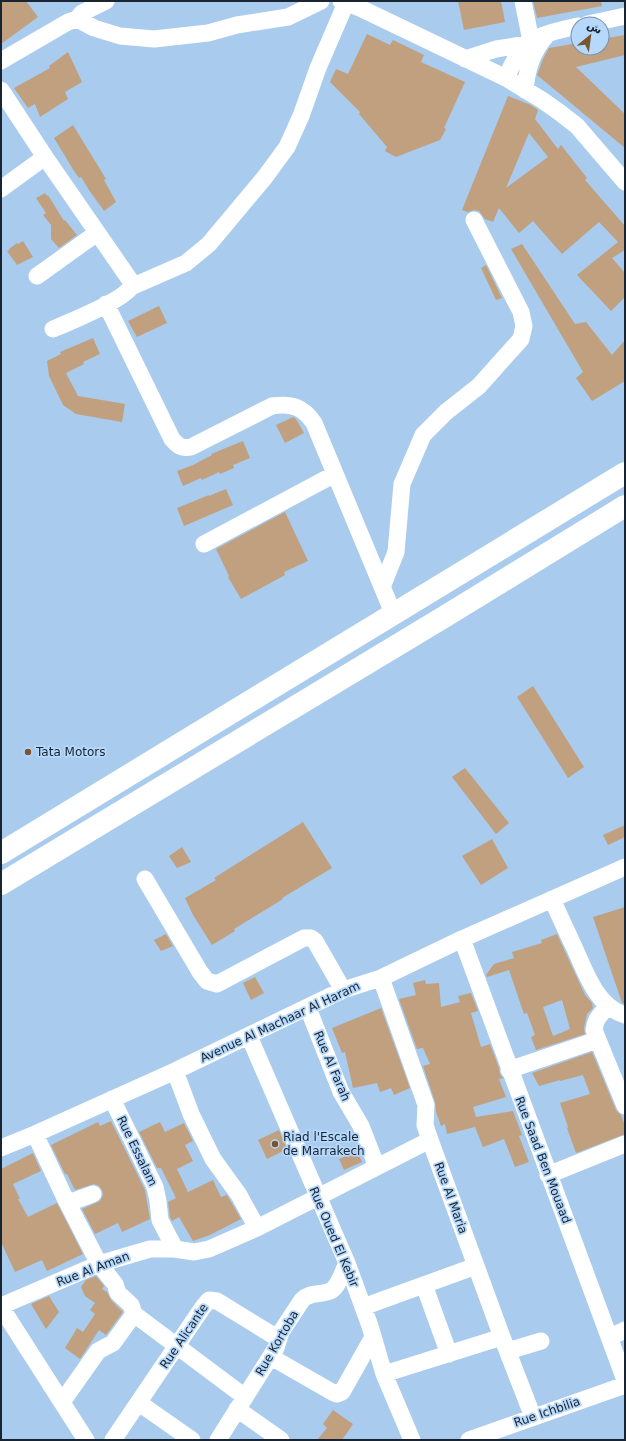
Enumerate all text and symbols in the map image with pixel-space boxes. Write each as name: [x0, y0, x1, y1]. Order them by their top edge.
north arrow: [570, 16, 610, 56]
text: ش: [585, 18, 604, 37]
place label: Tata Motors: [35, 745, 106, 759]
marker: Tata Motors: [23, 747, 33, 757]
street label: Avenue Al Machaar Al Haram: [198, 979, 362, 1065]
street label: Rue Al Farah: [311, 1029, 353, 1103]
street label: Rue Saad Ben Mouaad: [512, 1094, 574, 1226]
street label: Rue Essalam: [114, 1114, 160, 1188]
place label: Riad l'Escale de Marrakech: [283, 1130, 365, 1158]
marker: Riad l'Escale de Marrakech: [270, 1139, 280, 1149]
street label: Rue Al Maria: [432, 1160, 470, 1236]
street label: Rue Oued El Kebir: [307, 1185, 362, 1289]
street label: Rue Al Aman: [55, 1249, 131, 1289]
street label: Rue Alicante: [157, 1301, 211, 1371]
street label: Rue Kortoba: [253, 1308, 301, 1378]
street label: Rue Ichbilia: [512, 1394, 582, 1430]

